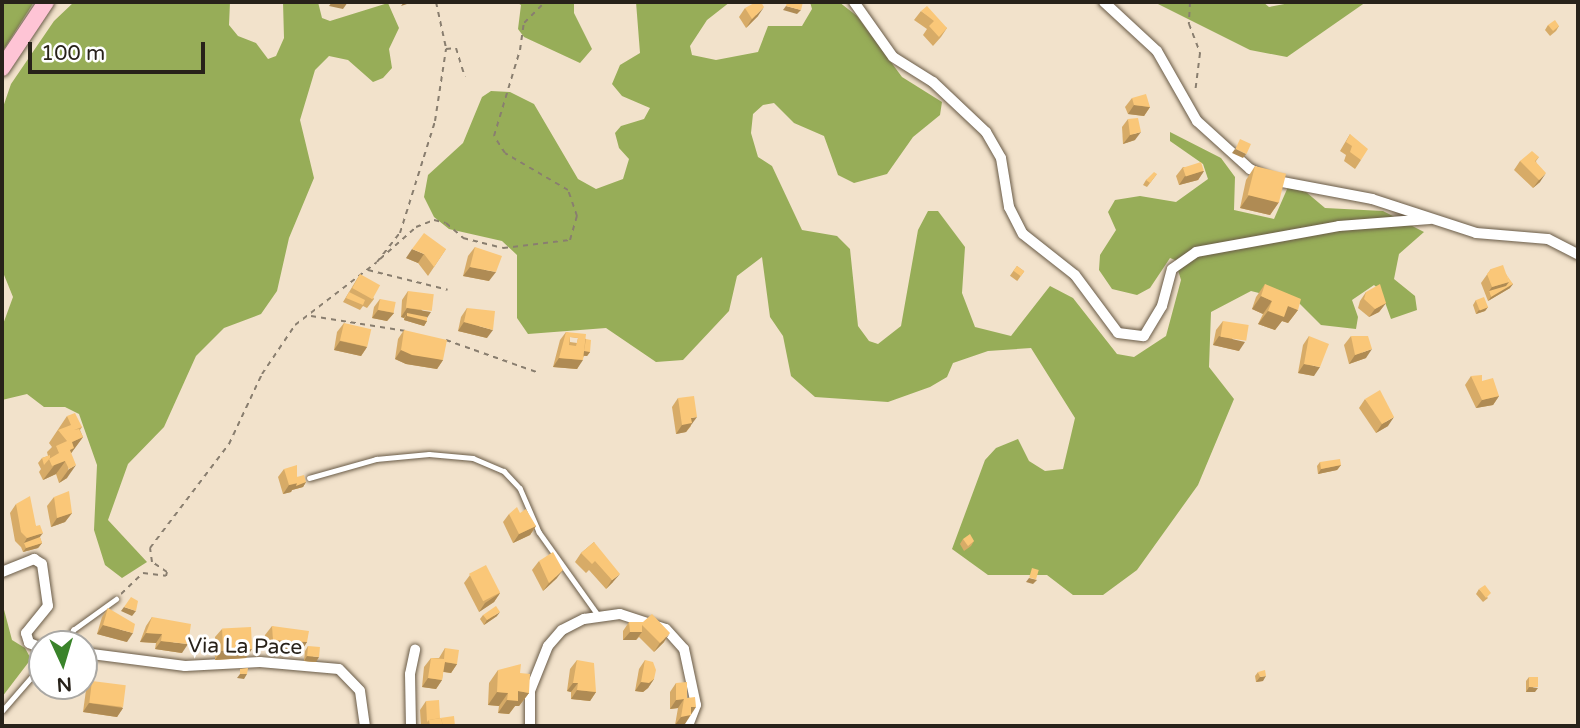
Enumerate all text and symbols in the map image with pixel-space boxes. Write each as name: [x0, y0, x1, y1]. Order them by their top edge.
scale bar: [32, 28, 208, 72]
text: 100 m: [41, 41, 105, 66]
north arrow: [28, 630, 98, 700]
street label: Via La Pace: [188, 633, 302, 661]
text: N: [56, 672, 73, 695]

